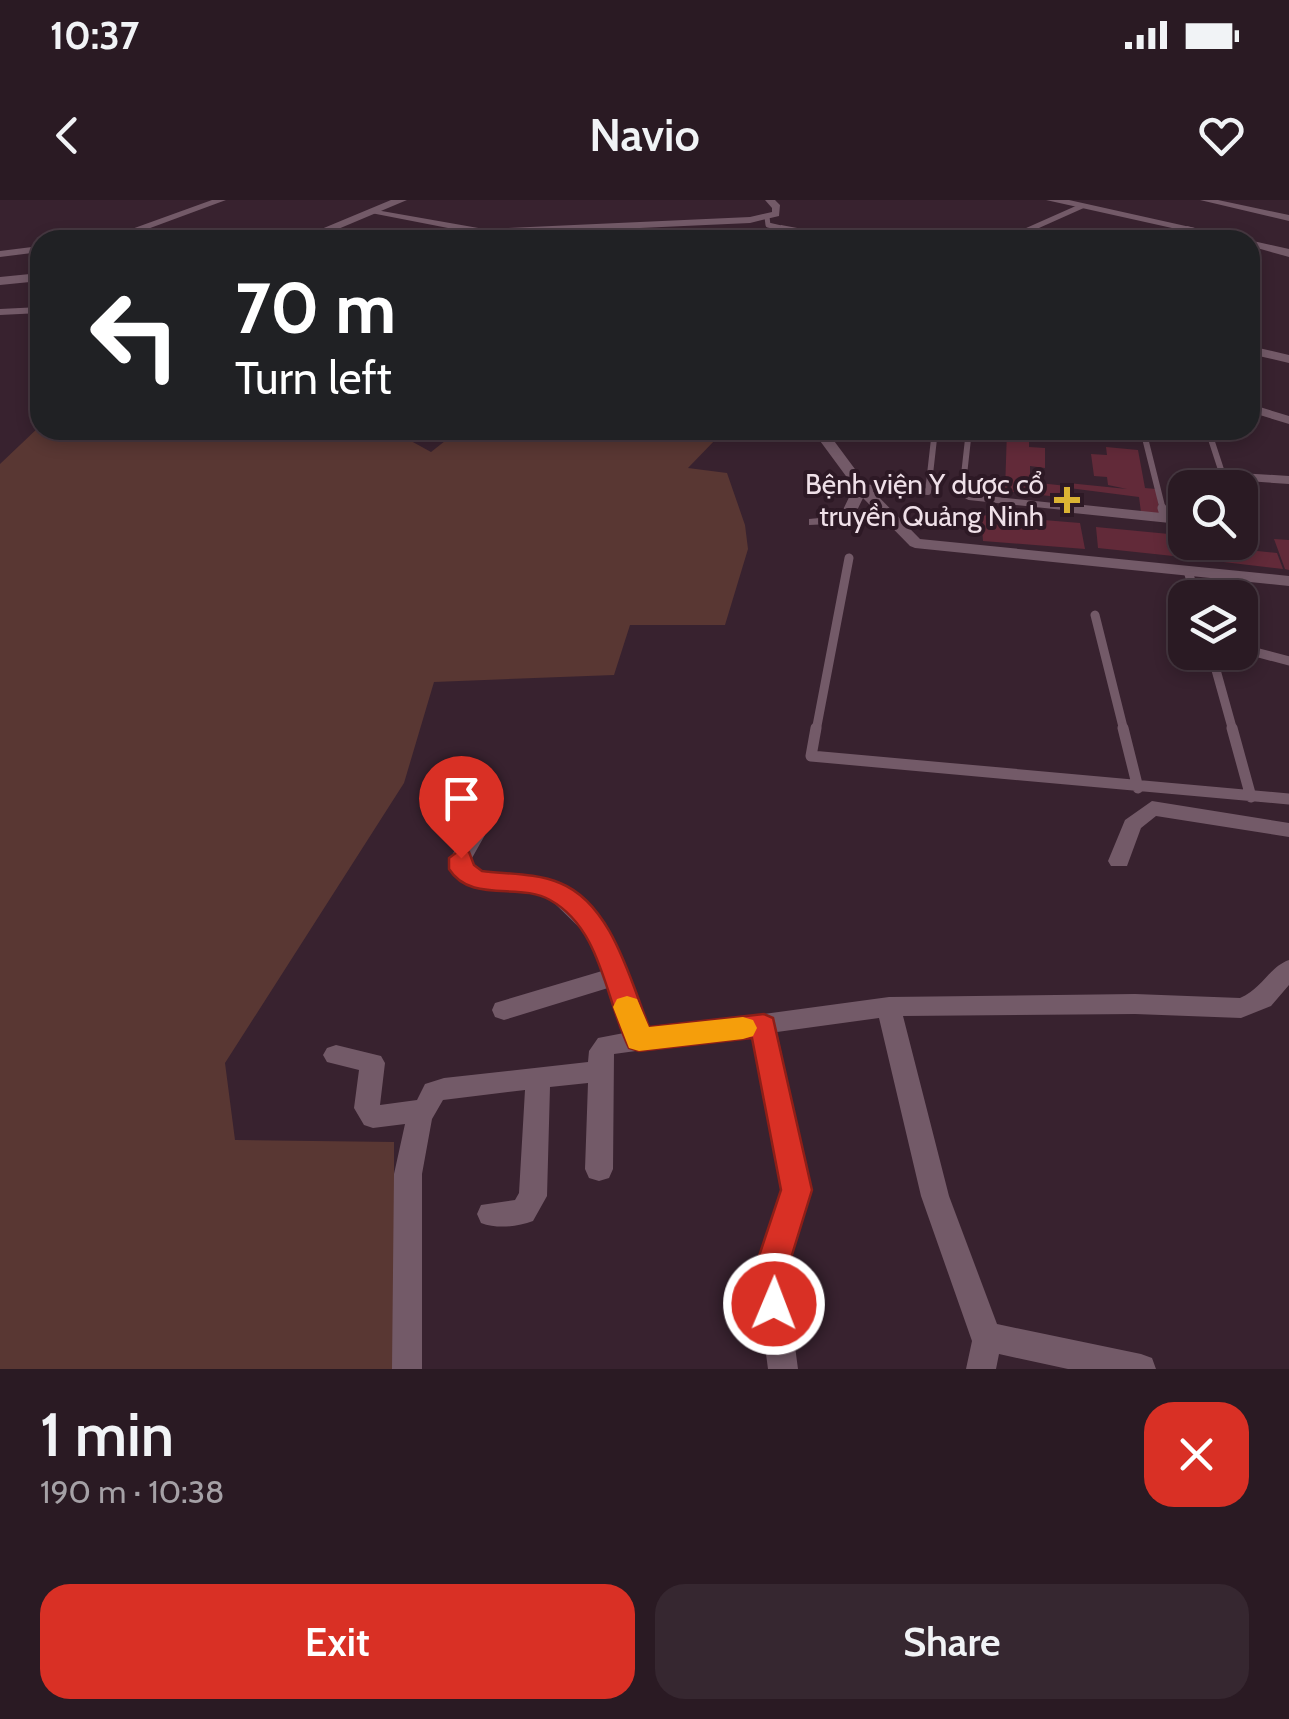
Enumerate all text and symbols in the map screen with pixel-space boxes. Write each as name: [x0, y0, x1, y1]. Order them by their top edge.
text: 10:37: [50, 12, 139, 59]
icon: back: [40, 108, 95, 163]
text: Navio: [589, 108, 700, 162]
icon: heart: [1194, 108, 1249, 163]
text: 70 m: [235, 265, 396, 351]
icon: left: [70, 270, 200, 400]
text: Turn left: [235, 351, 392, 405]
place label: Bệnh viện Y dược cổ truyền Quảng Ninh: [805, 467, 1044, 533]
map controls: [1168, 470, 1258, 670]
button: search: [1168, 470, 1258, 560]
marker: Bệnh viện Y dược cổ truyền Quảng Ninh: [1054, 487, 1080, 513]
button: layers: [1168, 580, 1258, 670]
pin: [419, 756, 504, 859]
icon: arrive: [434, 771, 489, 826]
position arrow: [722, 1252, 826, 1356]
text: 1 min: [40, 1398, 174, 1471]
button: close: [1144, 1402, 1249, 1507]
text: 190 m · 10:38: [40, 1472, 224, 1511]
button: Exit: [40, 1584, 635, 1699]
button: Share: [655, 1584, 1249, 1699]

